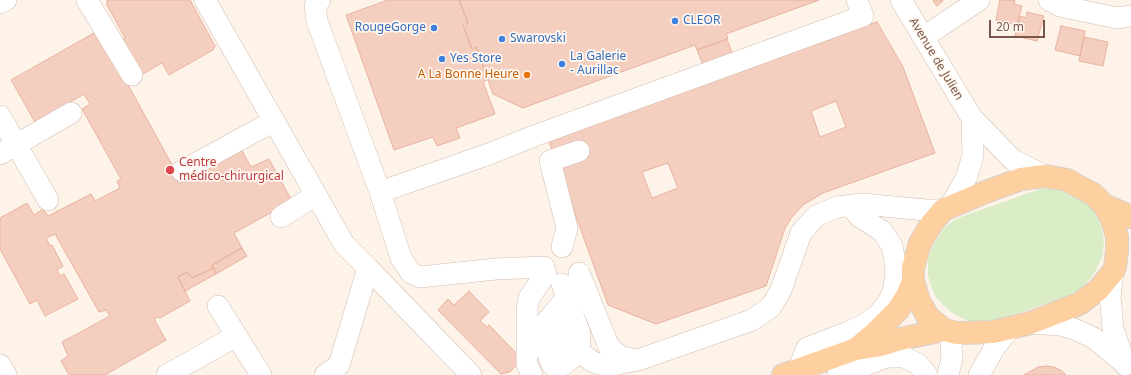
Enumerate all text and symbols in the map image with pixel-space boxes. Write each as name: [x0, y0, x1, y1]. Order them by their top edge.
scale bar: [991, 12, 1047, 38]
place label: CLEOR: [683, 14, 720, 28]
street label: Avenue de Julien: [906, 15, 966, 103]
marker: CLEOR: [670, 16, 680, 26]
text: 20 m: [996, 18, 1024, 35]
place label: RougeGorge: [355, 21, 426, 35]
marker: RougeGorge: [429, 23, 439, 33]
place label: Swarovski: [510, 32, 566, 46]
marker: Swarovski: [497, 34, 507, 44]
place label: La Galerie - Aurillac: [570, 50, 626, 78]
place label: Yes Store: [450, 52, 501, 66]
marker: Yes Store: [437, 54, 447, 64]
marker: La Galerie - Aurillac: [557, 59, 567, 69]
place label: A La Bonne Heure: [418, 68, 519, 82]
marker: A La Bonne Heure: [522, 70, 532, 80]
place label: Centre médico-chirurgical: [179, 156, 284, 184]
marker: Centre médico-chirurgical: [164, 164, 176, 176]

